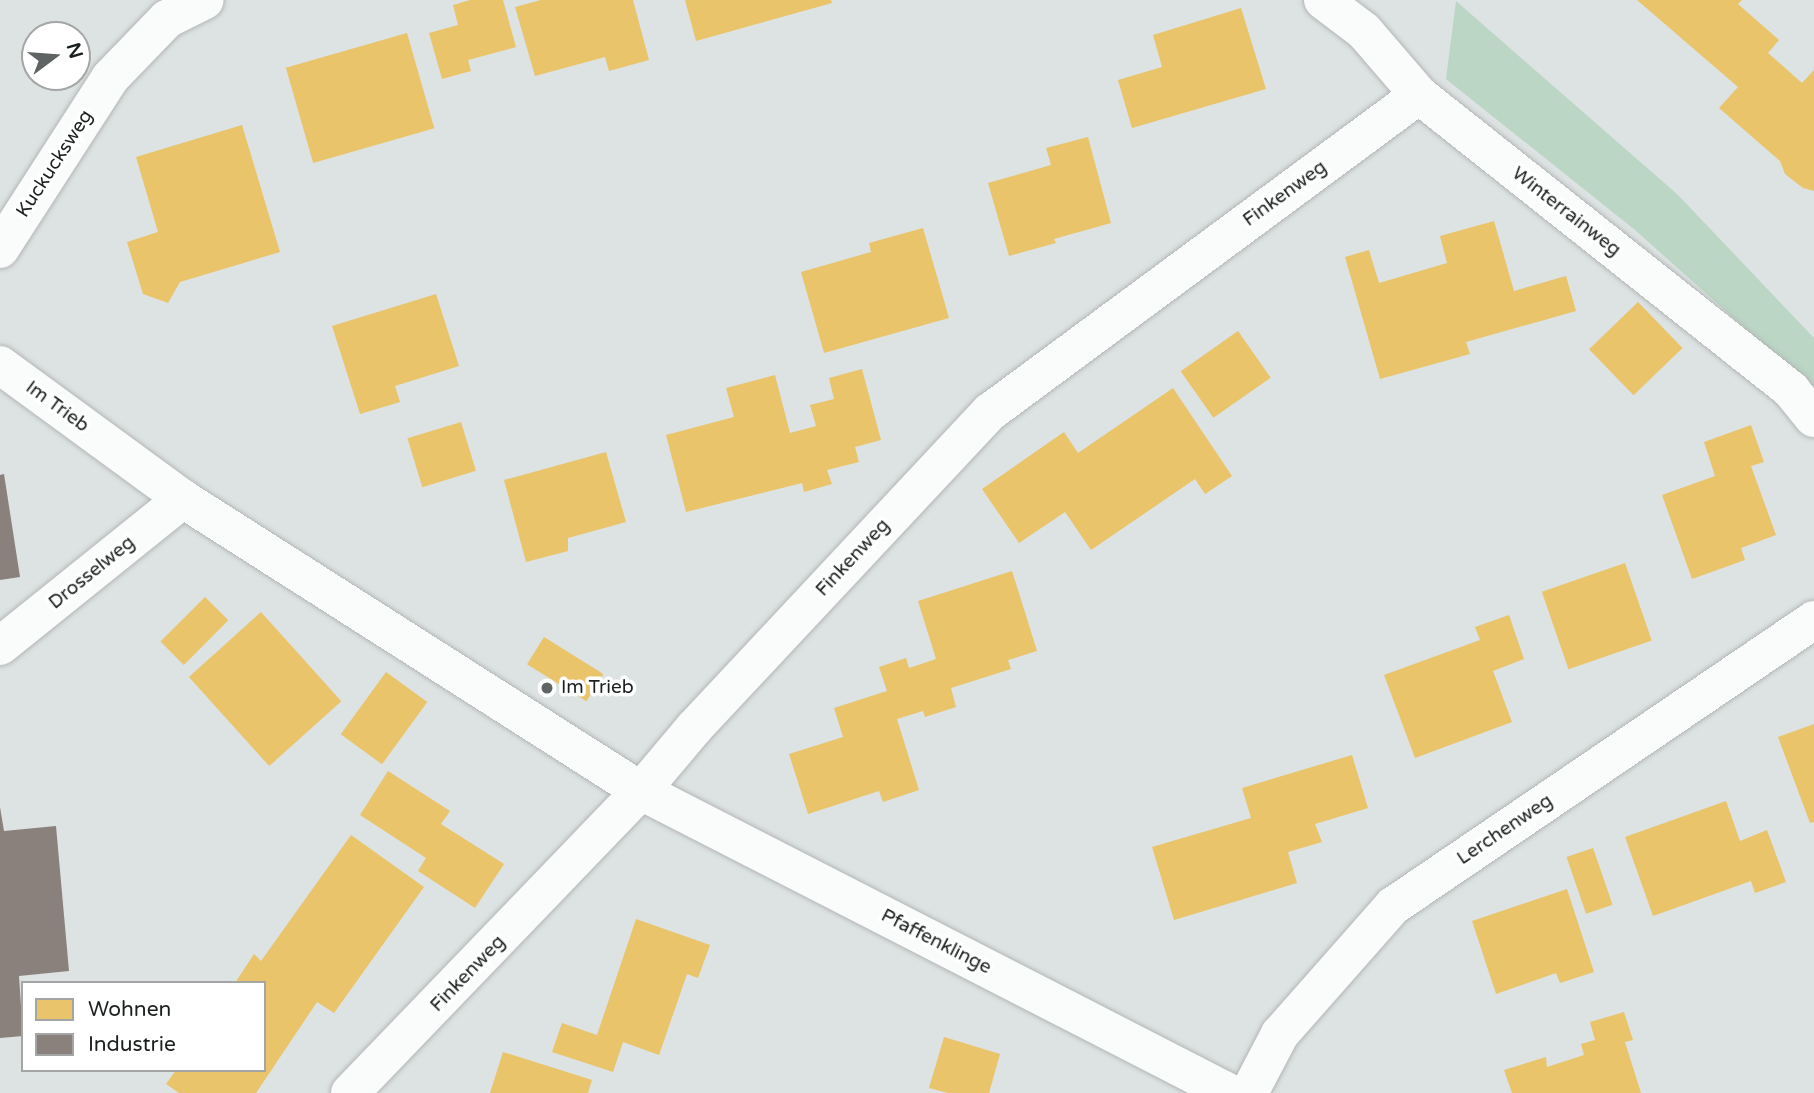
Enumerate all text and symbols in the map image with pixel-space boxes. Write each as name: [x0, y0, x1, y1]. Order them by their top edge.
north arrow: [21, 21, 91, 91]
text: N: [62, 40, 87, 61]
street label: Kuckucksweg: [12, 106, 98, 222]
street label: Finkenweg: [1239, 156, 1331, 232]
street label: Winterrainweg: [1507, 162, 1625, 262]
street label: Im Trieb: [21, 376, 93, 438]
street label: Finkenweg: [811, 515, 895, 601]
street label: Drosselweg: [44, 531, 140, 615]
place label: Im Trieb: [561, 677, 634, 699]
marker: Im Trieb: [539, 680, 555, 696]
street label: Lerchenweg: [1453, 790, 1557, 870]
street label: Pfaffenklinge: [877, 904, 995, 980]
street label: Finkenweg: [426, 931, 510, 1017]
legend: [21, 981, 266, 1072]
text: Wohnen: [88, 997, 171, 1022]
text: Industrie: [88, 1032, 176, 1057]

